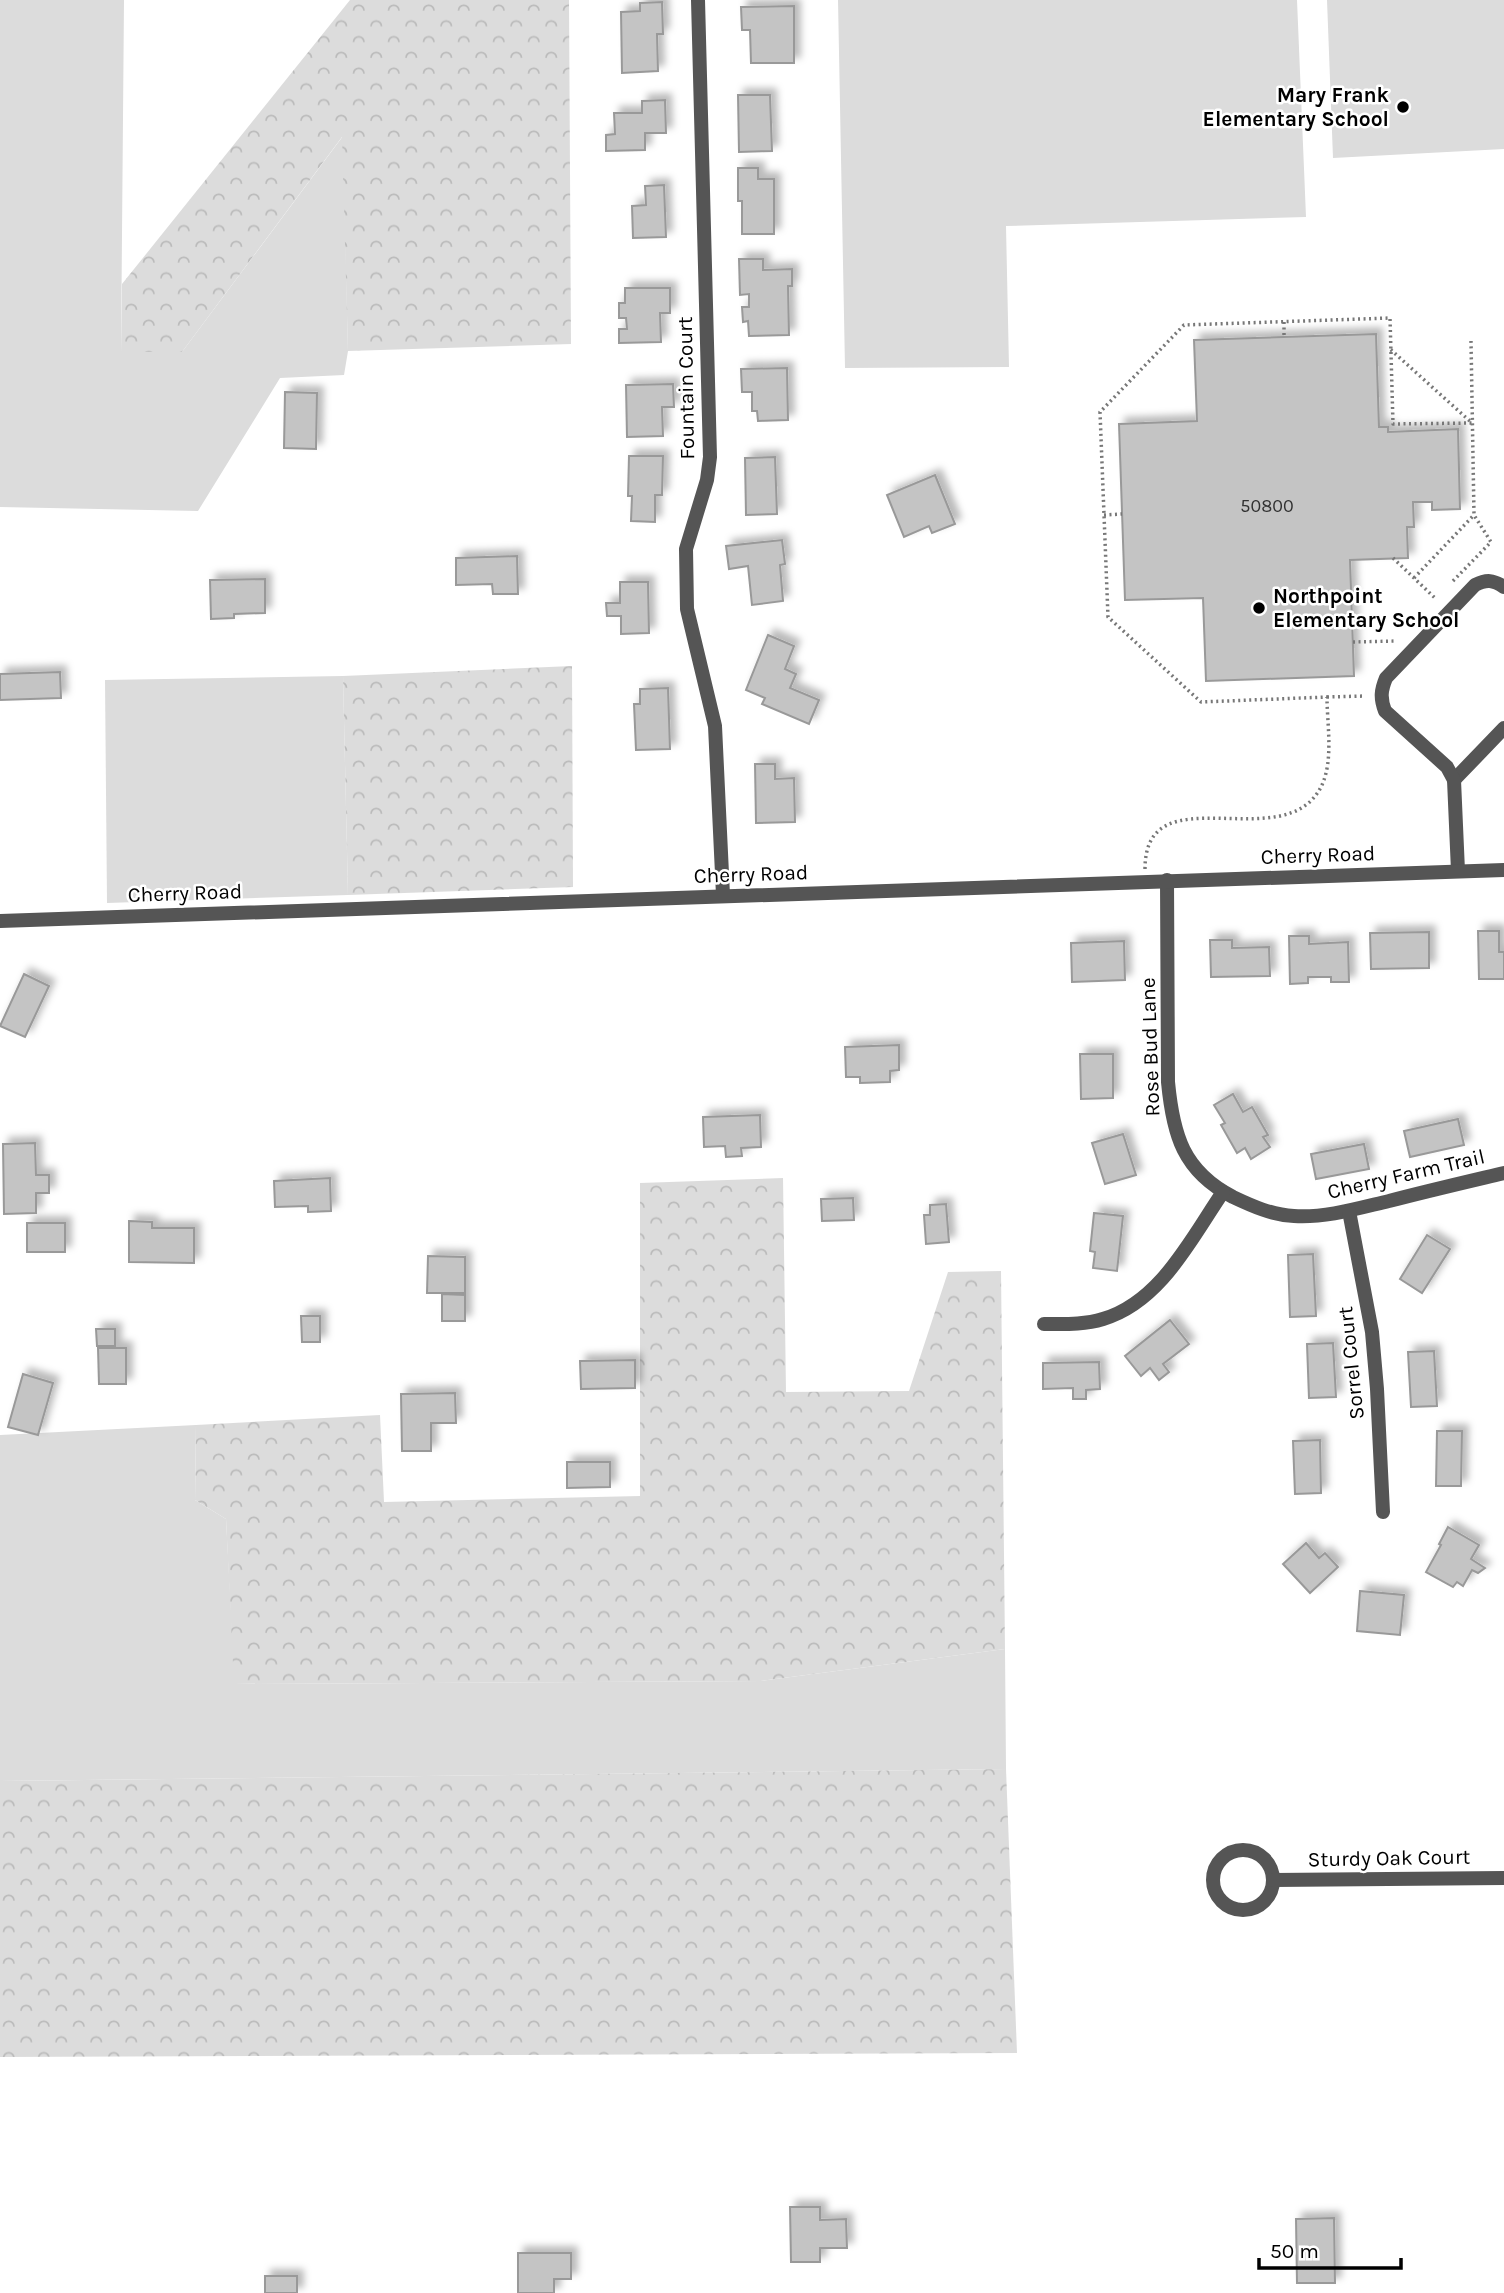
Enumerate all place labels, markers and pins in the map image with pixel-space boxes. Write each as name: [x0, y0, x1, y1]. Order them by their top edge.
place label: Mary Frank Elementary School: [1203, 83, 1390, 131]
marker: Mary Frank Elementary School: [1395, 99, 1411, 115]
place label: Northpoint Elementary School: [1273, 584, 1459, 632]
marker: Northpoint Elementary School: [1251, 600, 1267, 616]

